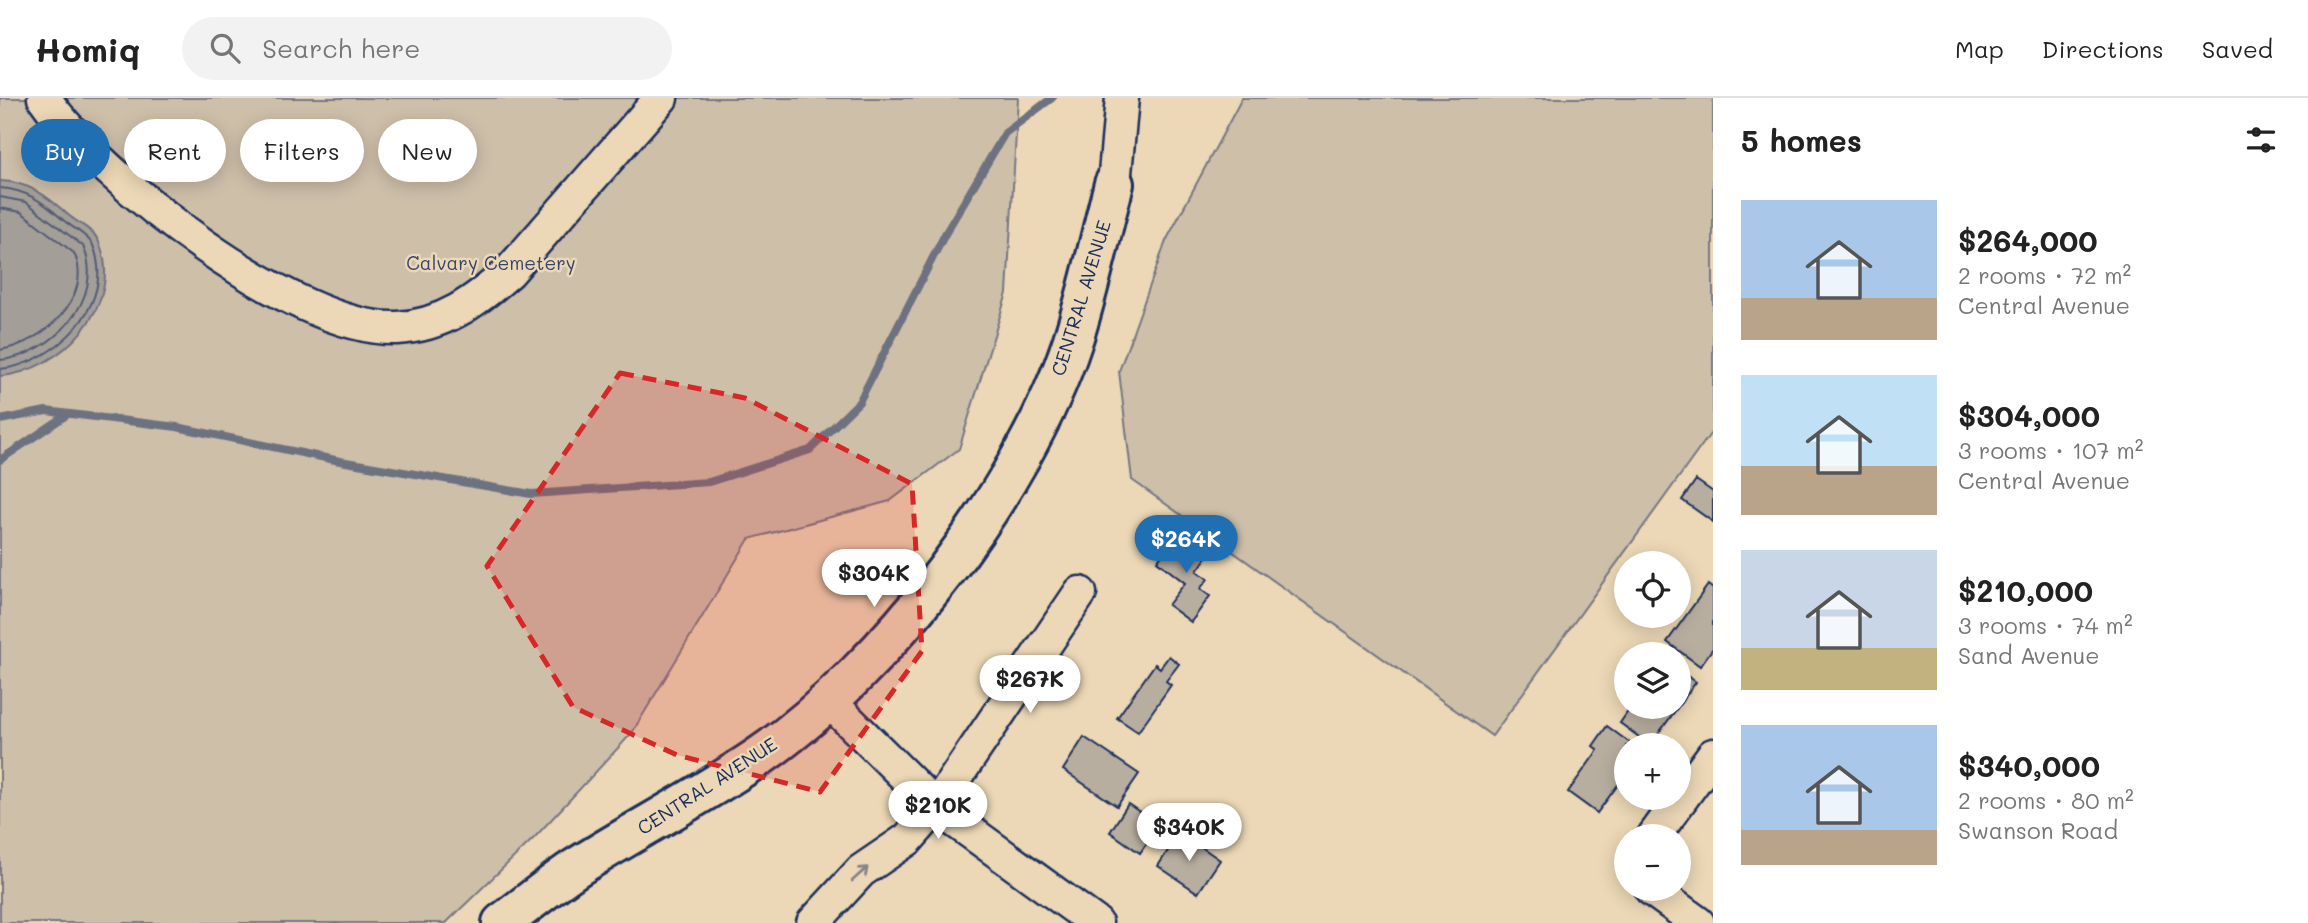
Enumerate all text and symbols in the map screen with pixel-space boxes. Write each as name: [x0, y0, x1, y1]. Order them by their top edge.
search box: [182, 17, 672, 80]
text: Homiq: [35, 27, 140, 70]
icon: search: [206, 29, 244, 67]
text: Search here: [262, 31, 420, 65]
text: Map: [1955, 33, 2004, 64]
text: Directions: [2042, 33, 2164, 64]
text: Saved: [2202, 33, 2273, 64]
chip: Buy: [21, 119, 110, 182]
chip: Rent: [124, 119, 226, 182]
chip: Filters: [240, 119, 364, 182]
chip: New: [378, 119, 477, 182]
text: 5 homes: [1741, 120, 1862, 160]
icon: filters: [2242, 121, 2280, 159]
street label: CENTRAL AVENUE: [1045, 217, 1116, 379]
text: $264,000: [1958, 220, 2098, 260]
icon: home: [1797, 228, 1881, 312]
park label: Calvary Cemetery: [406, 250, 576, 275]
text: 2 rooms · 72 m²: [1958, 260, 2131, 290]
text: Central Avenue: [1958, 290, 2130, 320]
text: $304,000: [1958, 395, 2100, 435]
icon: home: [1797, 403, 1881, 487]
text: 3 rooms · 107 m²: [1958, 435, 2144, 465]
text: Central Avenue: [1958, 465, 2130, 495]
pin: $264K: [1137, 516, 1235, 575]
text: $264K: [1151, 523, 1221, 553]
pin: $304K: [825, 550, 923, 609]
map controls: [1614, 551, 1691, 901]
button: locate: [1614, 551, 1691, 628]
text: $304K: [838, 557, 910, 587]
text: $210,000: [1958, 570, 2093, 610]
icon: home: [1797, 578, 1881, 662]
text: 3 rooms · 74 m²: [1958, 610, 2133, 640]
text: Sand Avenue: [1958, 640, 2100, 670]
button: layers: [1614, 642, 1691, 719]
pin: $267K: [981, 656, 1079, 715]
text: $267K: [996, 663, 1064, 693]
street label: CENTRAL AVENUE: [632, 731, 781, 840]
button: +: [1614, 733, 1691, 810]
text: $340,000: [1958, 745, 2100, 785]
icon: home: [1797, 753, 1881, 837]
pin: $210K: [889, 782, 987, 841]
text: 2 rooms · 80 m²: [1958, 785, 2134, 815]
text: $210K: [904, 789, 972, 819]
pin: $340K: [1140, 804, 1238, 863]
text: $340K: [1153, 811, 1225, 841]
text: Swanson Road: [1958, 815, 2118, 845]
button: −: [1614, 824, 1691, 901]
one-way arrow: [851, 866, 869, 882]

